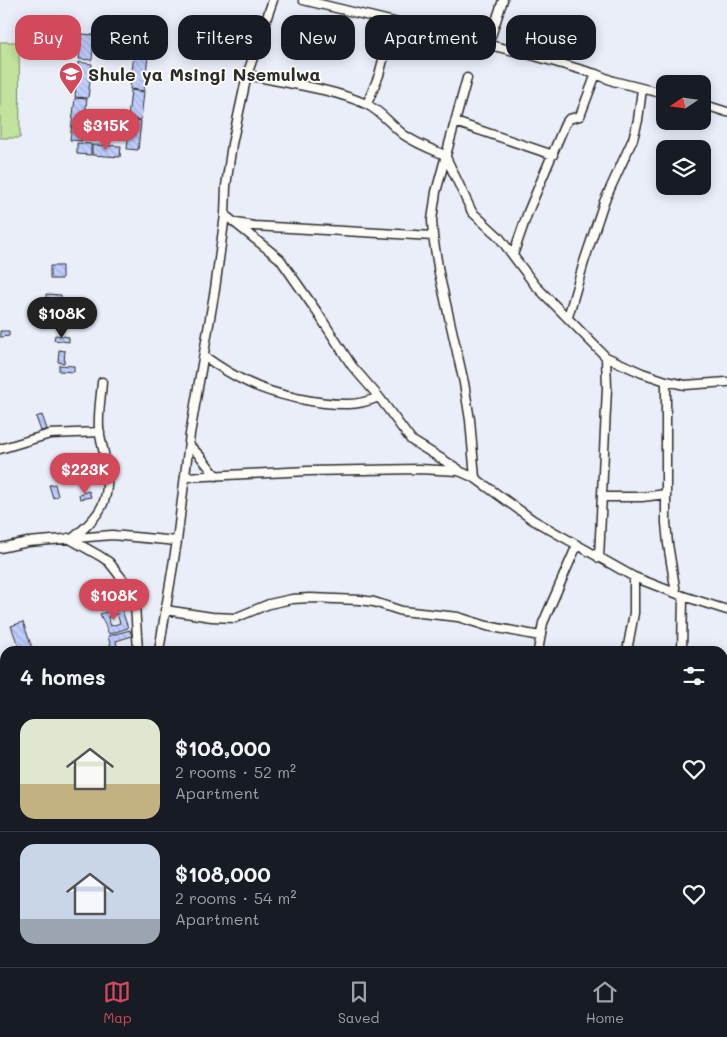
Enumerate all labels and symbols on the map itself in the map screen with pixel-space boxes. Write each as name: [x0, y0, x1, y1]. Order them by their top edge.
school or university icon: Shule ya Msingi Nsemulwa: [58, 61, 84, 95]
place label: Shule ya Msingi Nsemulwa: [88, 62, 321, 86]
north arrow: [656, 75, 711, 130]
pin: $315K: [71, 108, 141, 151]
pin: $108K: [27, 296, 97, 339]
pin: $223K: [50, 452, 120, 495]
pin: $108K: [79, 578, 149, 621]

